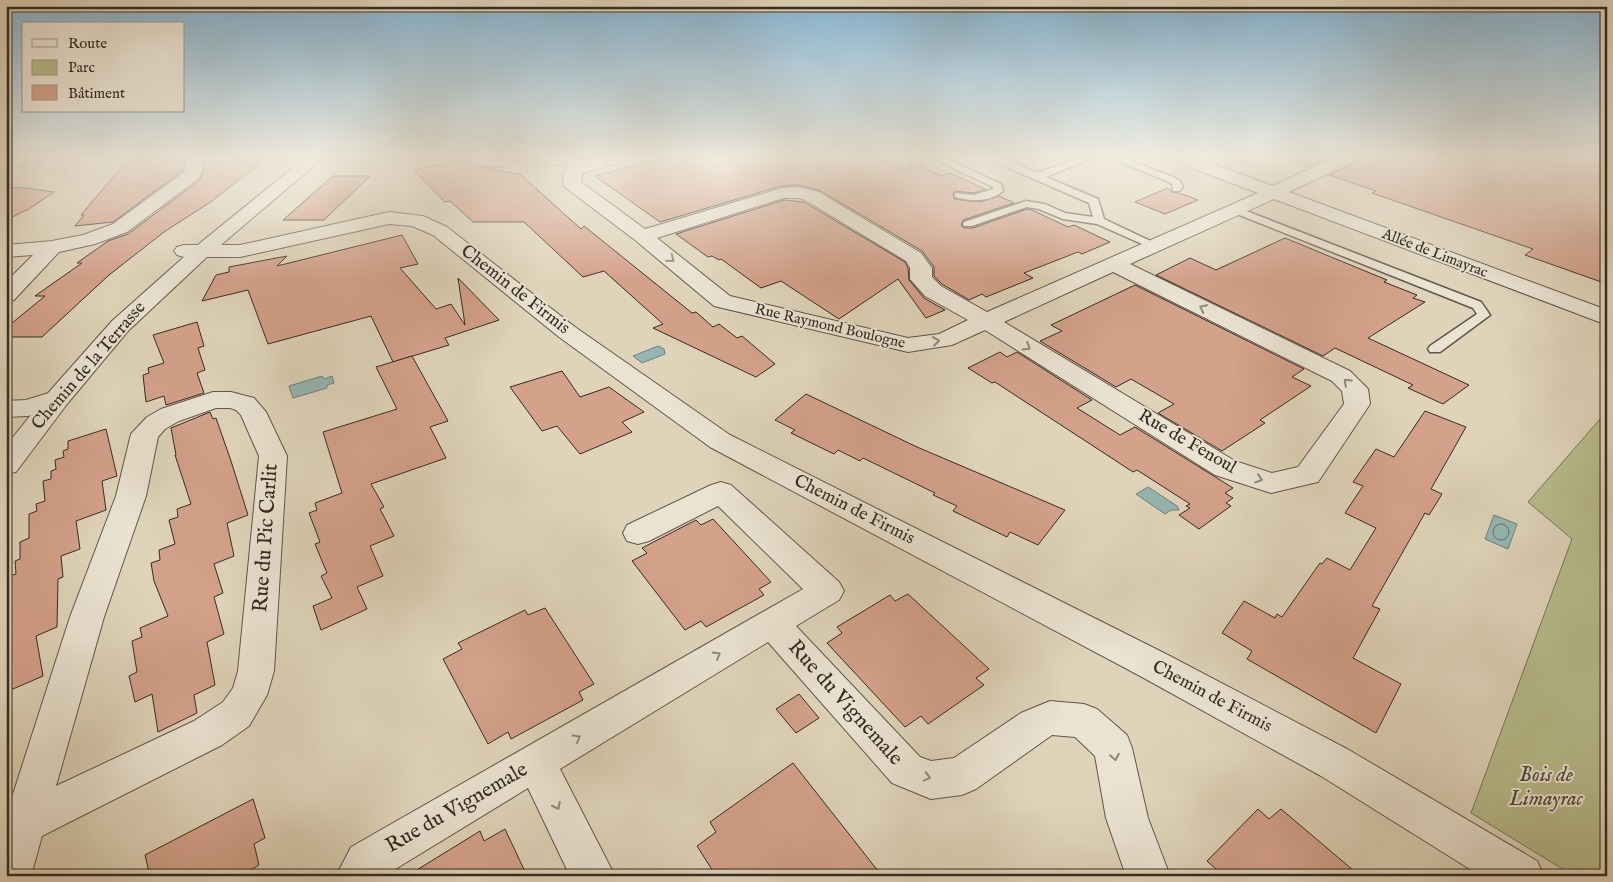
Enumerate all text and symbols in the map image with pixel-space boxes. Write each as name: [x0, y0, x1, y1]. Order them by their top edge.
legend: [22, 22, 185, 112]
text: Route: [68, 34, 107, 53]
text: Parc: [68, 58, 95, 77]
text: Bâtiment: [68, 84, 125, 103]
street label: Allée de Limayrac: [1378, 224, 1491, 282]
street label: Chemin de Firmis: [456, 240, 574, 340]
one-way arrow: [665, 254, 674, 263]
street label: Chemin de la Terrasse: [27, 297, 151, 435]
street label: Rue Raymond Boulogne: [753, 299, 907, 353]
one-way arrow: [1199, 304, 1208, 314]
one-way arrow: [931, 337, 940, 347]
one-way arrow: [1022, 340, 1031, 350]
one-way arrow: [1344, 379, 1353, 388]
street label: Rue de Fenoul: [1134, 405, 1240, 479]
street label: Rue du Pic Carlit: [247, 463, 285, 613]
street label: Chemin de Firmis: [790, 470, 918, 550]
one-way arrow: [1254, 473, 1262, 483]
street label: Rue du Vignemale: [781, 635, 909, 772]
one-way arrow: [712, 652, 721, 662]
street label: Chemin de Firmis: [1148, 656, 1276, 738]
one-way arrow: [572, 734, 581, 744]
one-way arrow: [1109, 752, 1120, 761]
street label: Rue du Vignemale: [381, 756, 533, 860]
park label: Bois de Limayrac: [1508, 762, 1584, 813]
one-way arrow: [923, 771, 931, 782]
one-way arrow: [551, 800, 561, 809]

